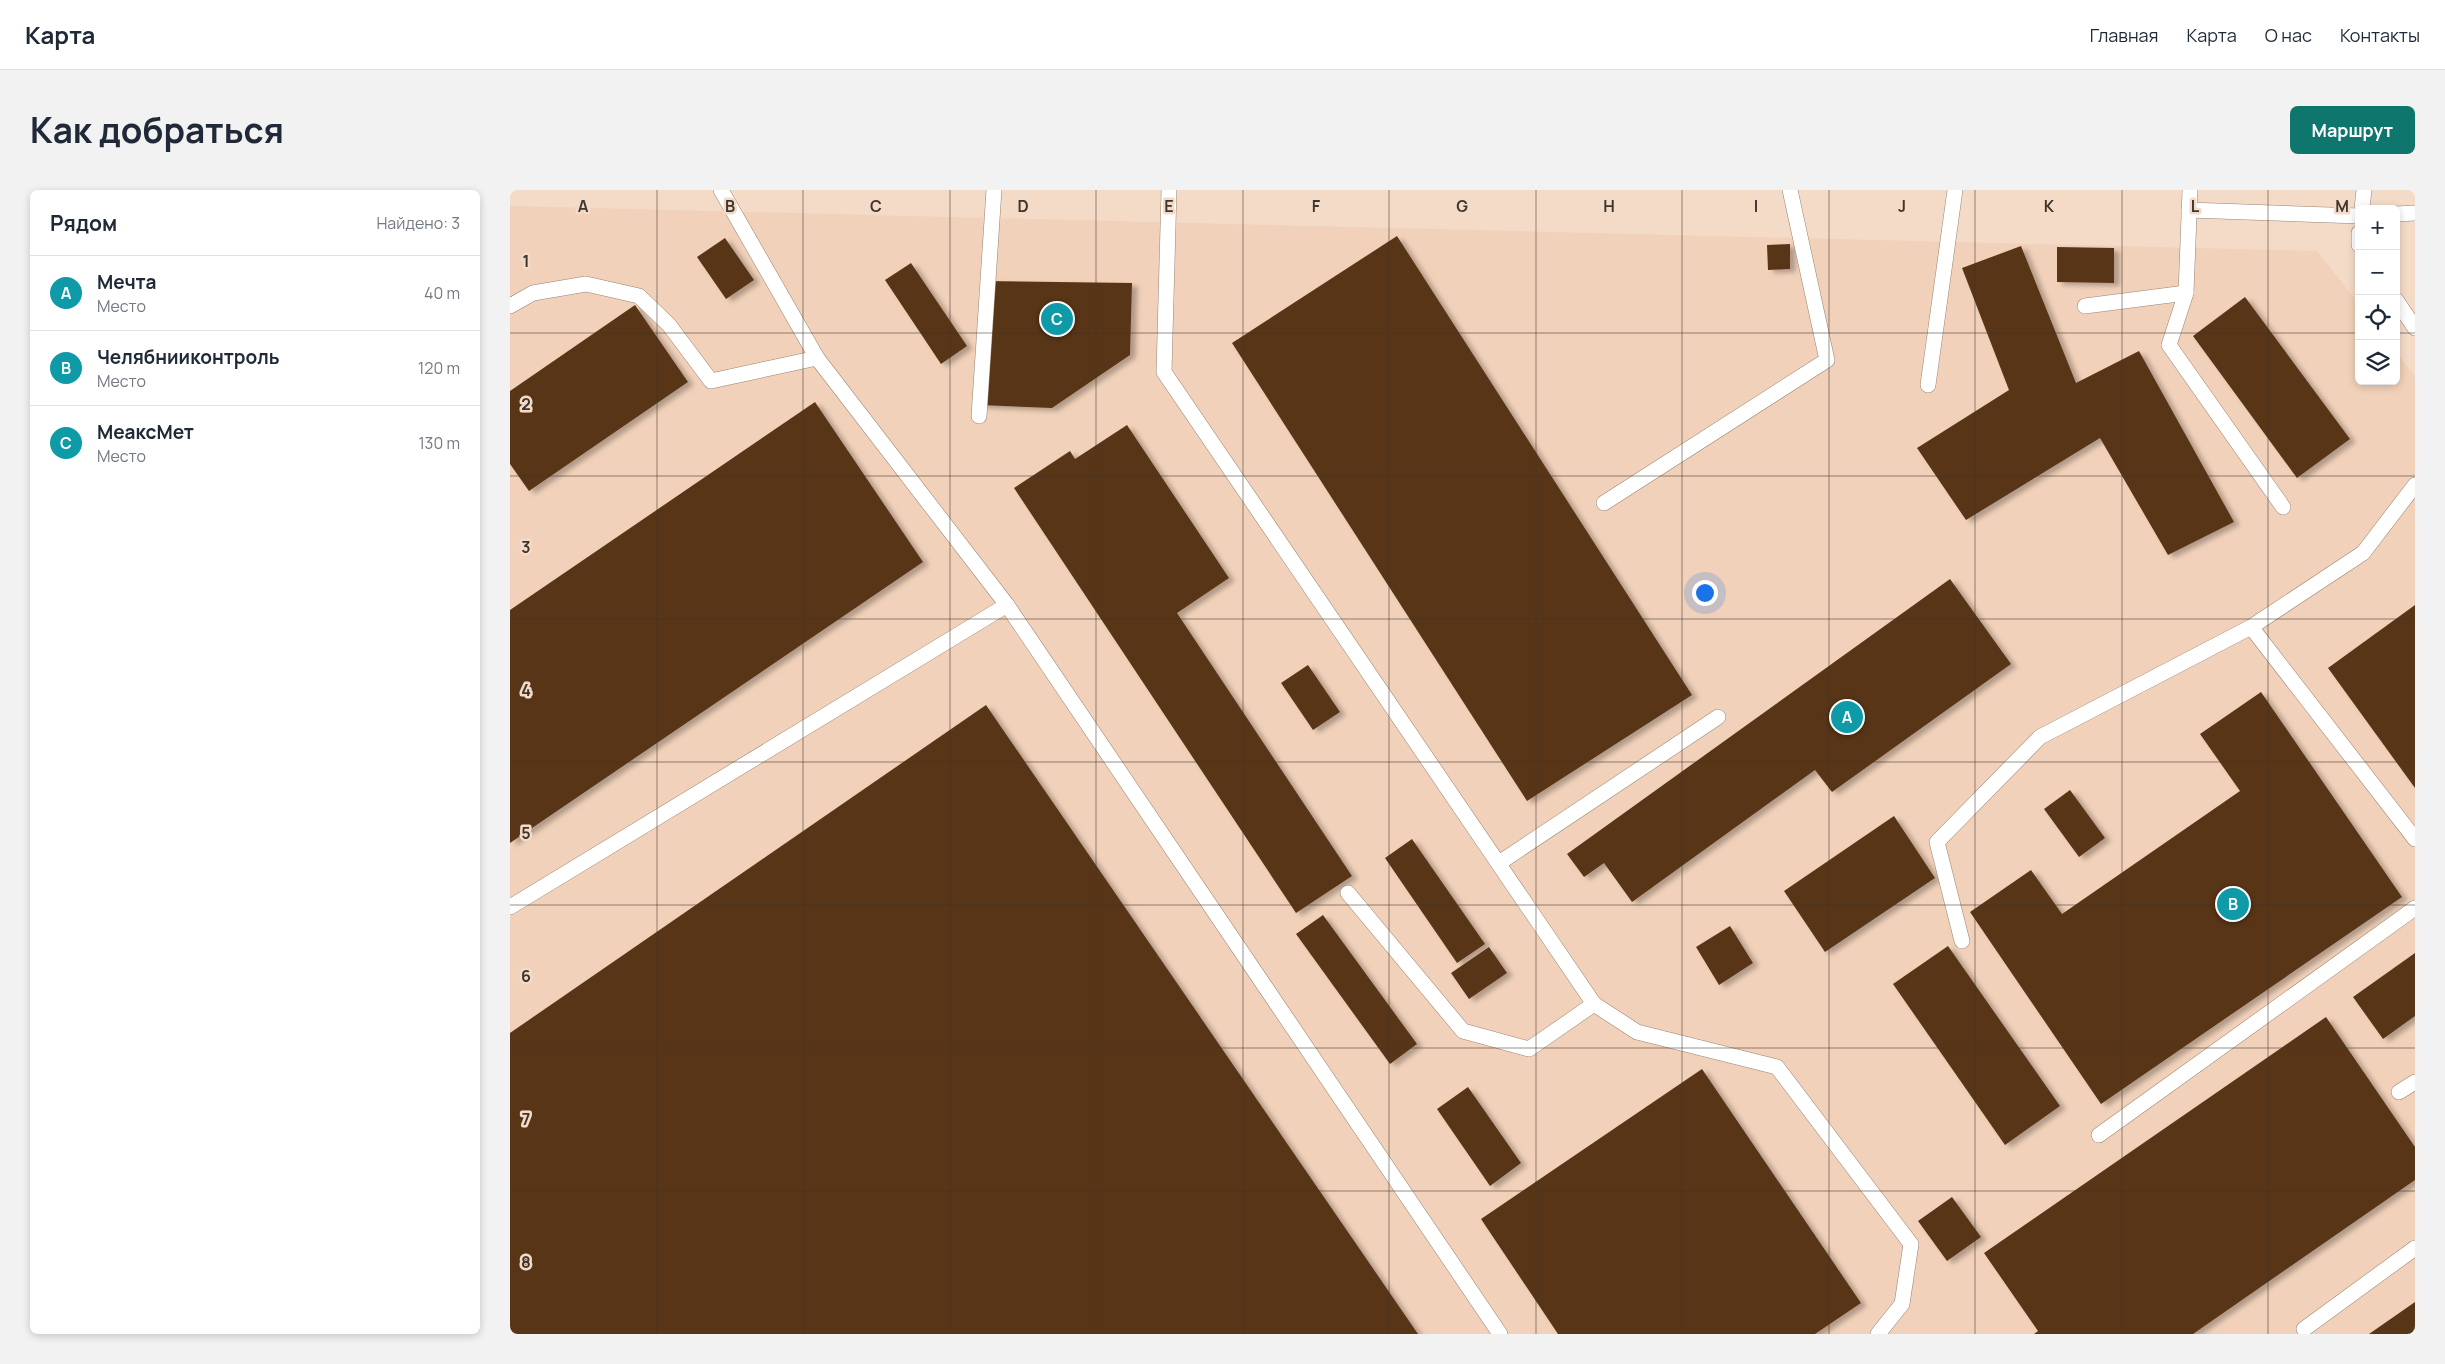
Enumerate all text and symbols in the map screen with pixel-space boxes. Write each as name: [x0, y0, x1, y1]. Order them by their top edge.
text: Карта: [25, 18, 95, 51]
text: Главная: [2090, 23, 2159, 47]
text: Карта: [2187, 23, 2237, 47]
text: О нас: [2265, 23, 2312, 47]
text: Контакты: [2340, 23, 2420, 47]
text: Как добраться: [30, 106, 284, 154]
button: Маршрут: [2290, 106, 2415, 154]
text: A: [578, 195, 589, 217]
text: B: [725, 195, 735, 217]
text: C: [870, 195, 882, 217]
text: D: [1017, 195, 1029, 217]
text: E: [1164, 195, 1174, 217]
text: F: [1312, 195, 1321, 217]
text: G: [1456, 195, 1468, 217]
text: H: [1603, 195, 1615, 217]
text: I: [1754, 195, 1758, 217]
text: J: [1898, 195, 1906, 217]
text: K: [2044, 195, 2055, 217]
text: L: [2191, 195, 2200, 217]
text: M: [2335, 195, 2349, 217]
map controls: [2355, 205, 2400, 385]
button: +: [2355, 205, 2400, 250]
text: Рядом: [50, 209, 117, 237]
text: Найдено: 3: [376, 212, 460, 234]
text: 1: [522, 250, 530, 272]
button: −: [2355, 250, 2400, 295]
text: Мечта: [97, 269, 156, 295]
text: A: [61, 282, 71, 304]
text: 40 m: [424, 282, 460, 304]
text: Место: [97, 295, 146, 317]
button: locate: [2355, 295, 2400, 340]
pin: C: [1041, 300, 1073, 338]
button: layers: [2355, 340, 2400, 385]
text: Челябнииконтроль: [97, 344, 280, 370]
text: B: [61, 357, 71, 379]
text: 120 m: [418, 357, 460, 379]
text: Место: [97, 370, 146, 392]
text: 2: [521, 393, 531, 415]
text: МеаксМет: [97, 419, 194, 445]
text: C: [60, 432, 72, 454]
text: 130 m: [418, 432, 460, 454]
text: Место: [97, 445, 146, 467]
text: 3: [521, 536, 531, 558]
your location: [1692, 580, 1718, 606]
text: 4: [521, 679, 531, 701]
pin: A: [1831, 698, 1863, 736]
text: 5: [521, 822, 531, 844]
pin: B: [2217, 885, 2249, 923]
text: 6: [521, 965, 531, 987]
text: 7: [522, 1108, 530, 1130]
text: 8: [521, 1251, 531, 1273]

